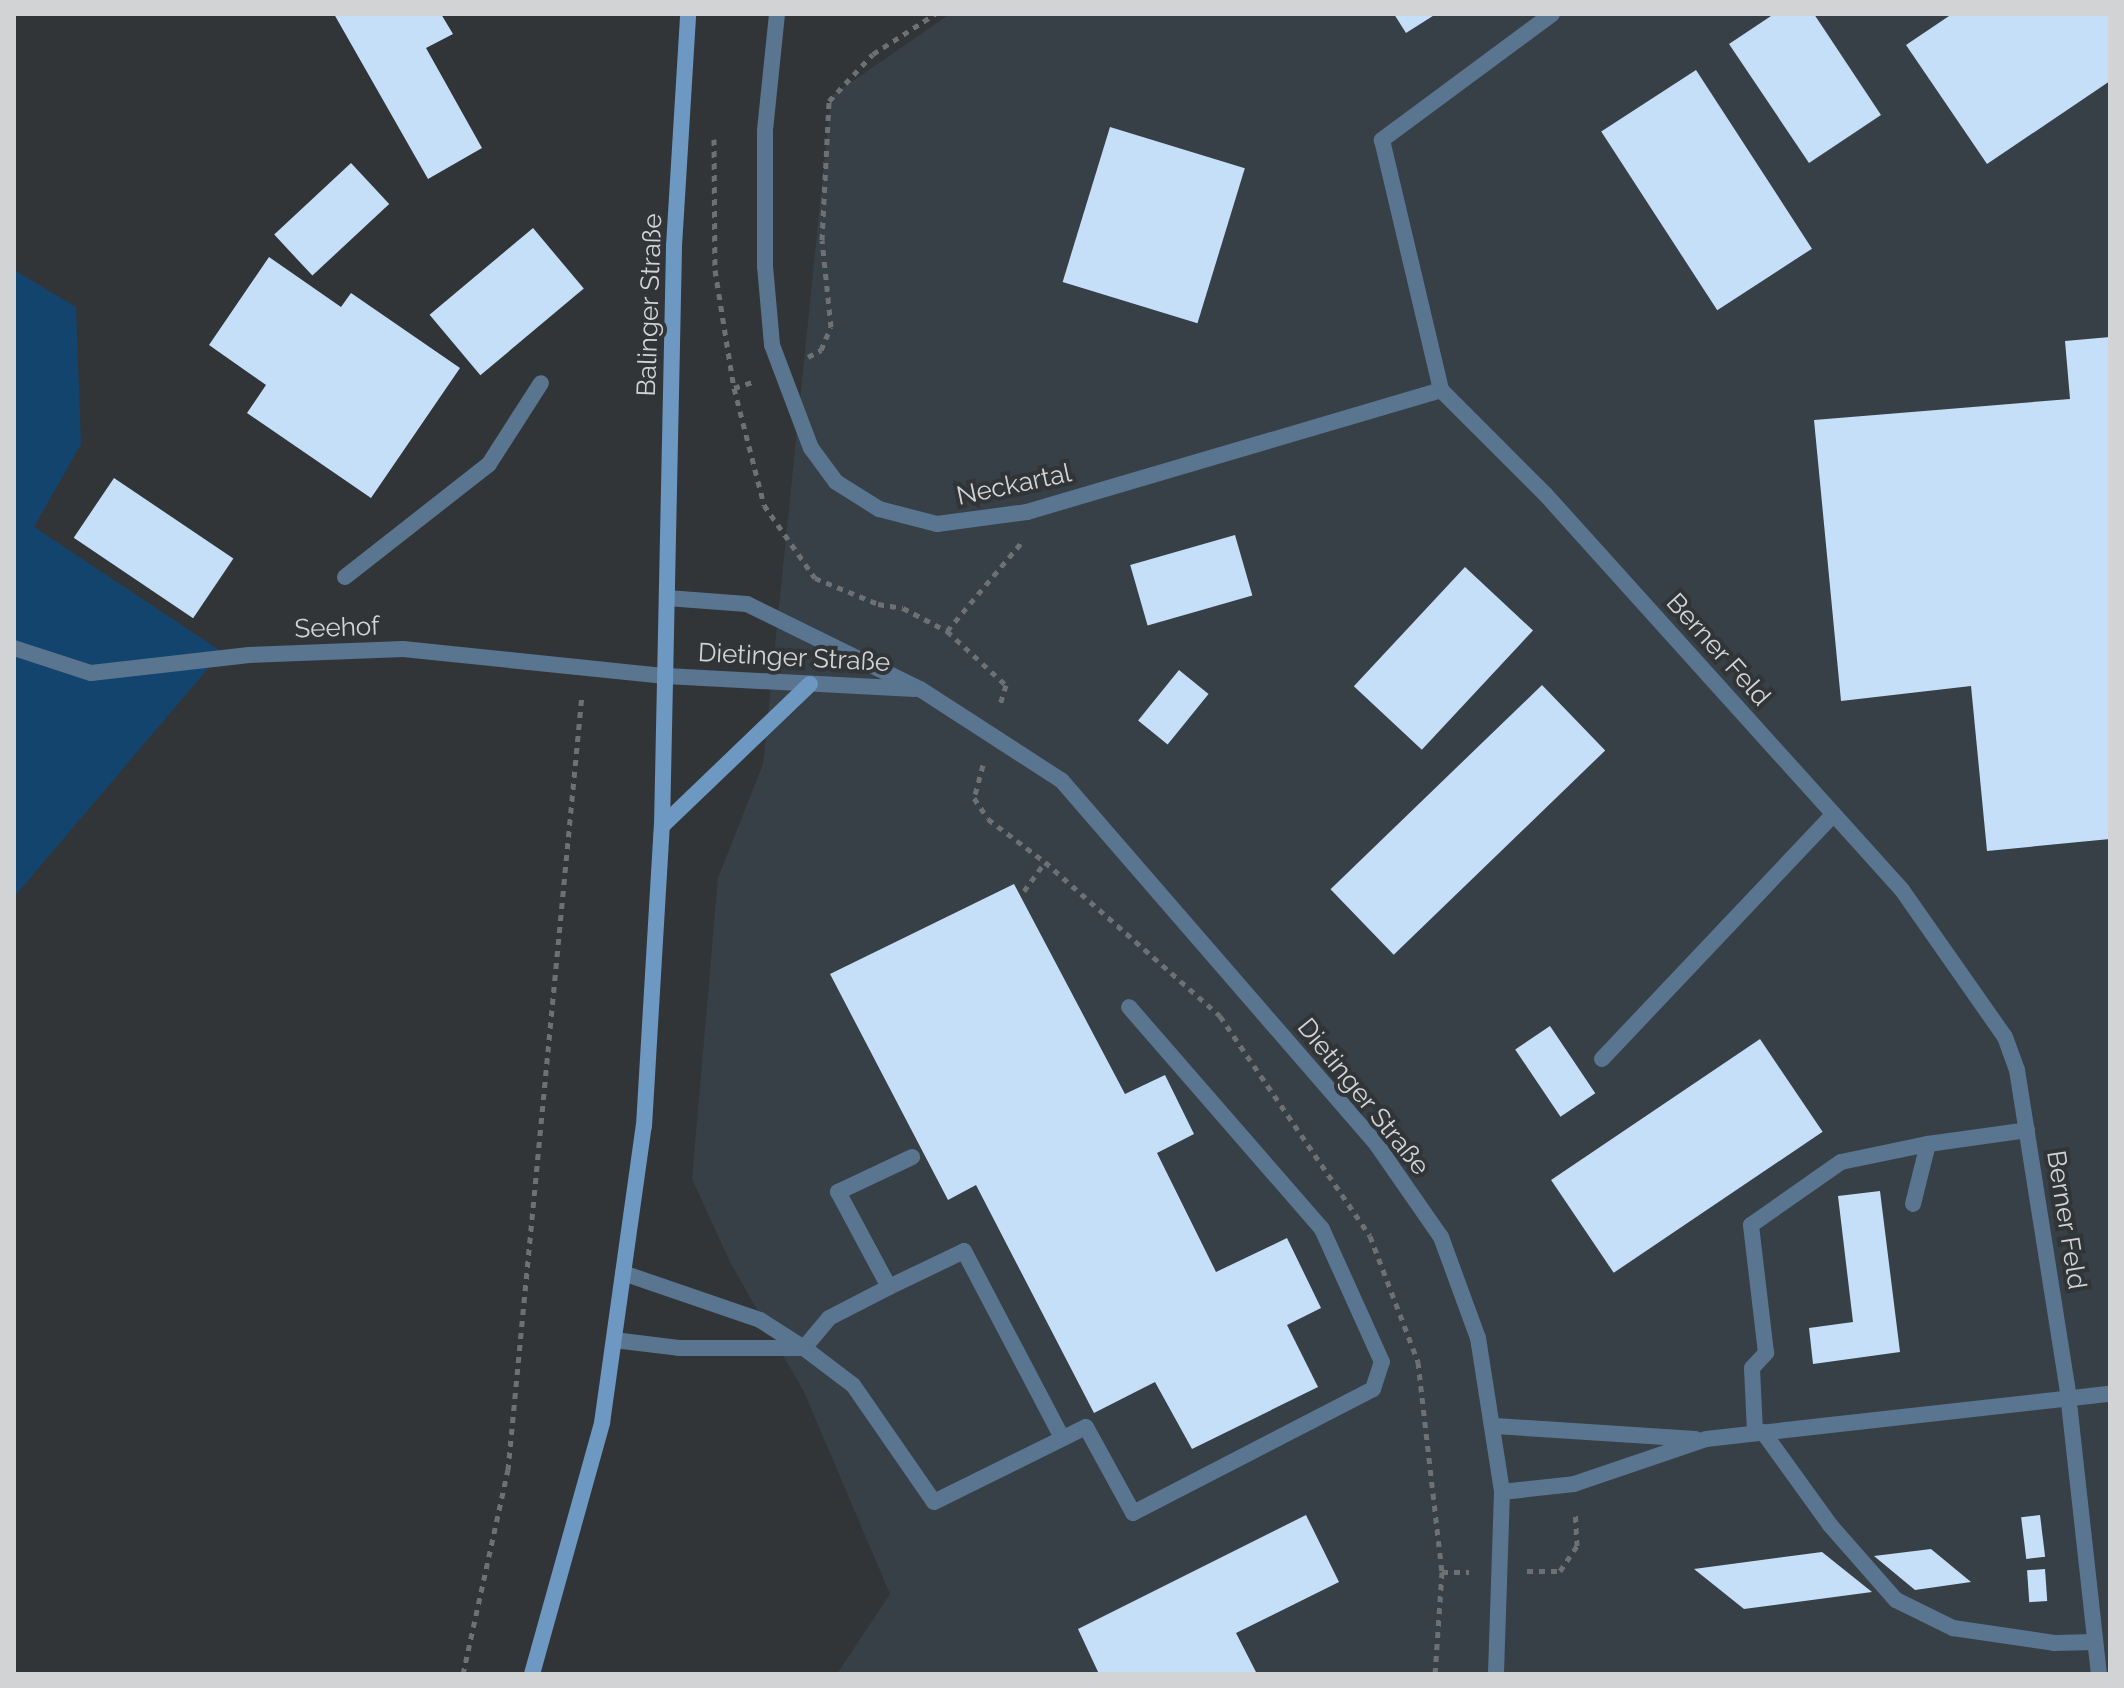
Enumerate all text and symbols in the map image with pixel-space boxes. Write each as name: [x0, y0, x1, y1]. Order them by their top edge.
street label: Balinger Straße: [631, 213, 669, 397]
street label: Neckartal: [954, 458, 1074, 512]
street label: Berner Feld: [1659, 587, 1777, 713]
street label: Seehof: [294, 611, 380, 645]
street label: Dietinger Straße: [697, 637, 891, 679]
street label: Dietinger Straße: [1290, 1012, 1436, 1182]
street label: Berner Feld: [2040, 1148, 2092, 1292]

